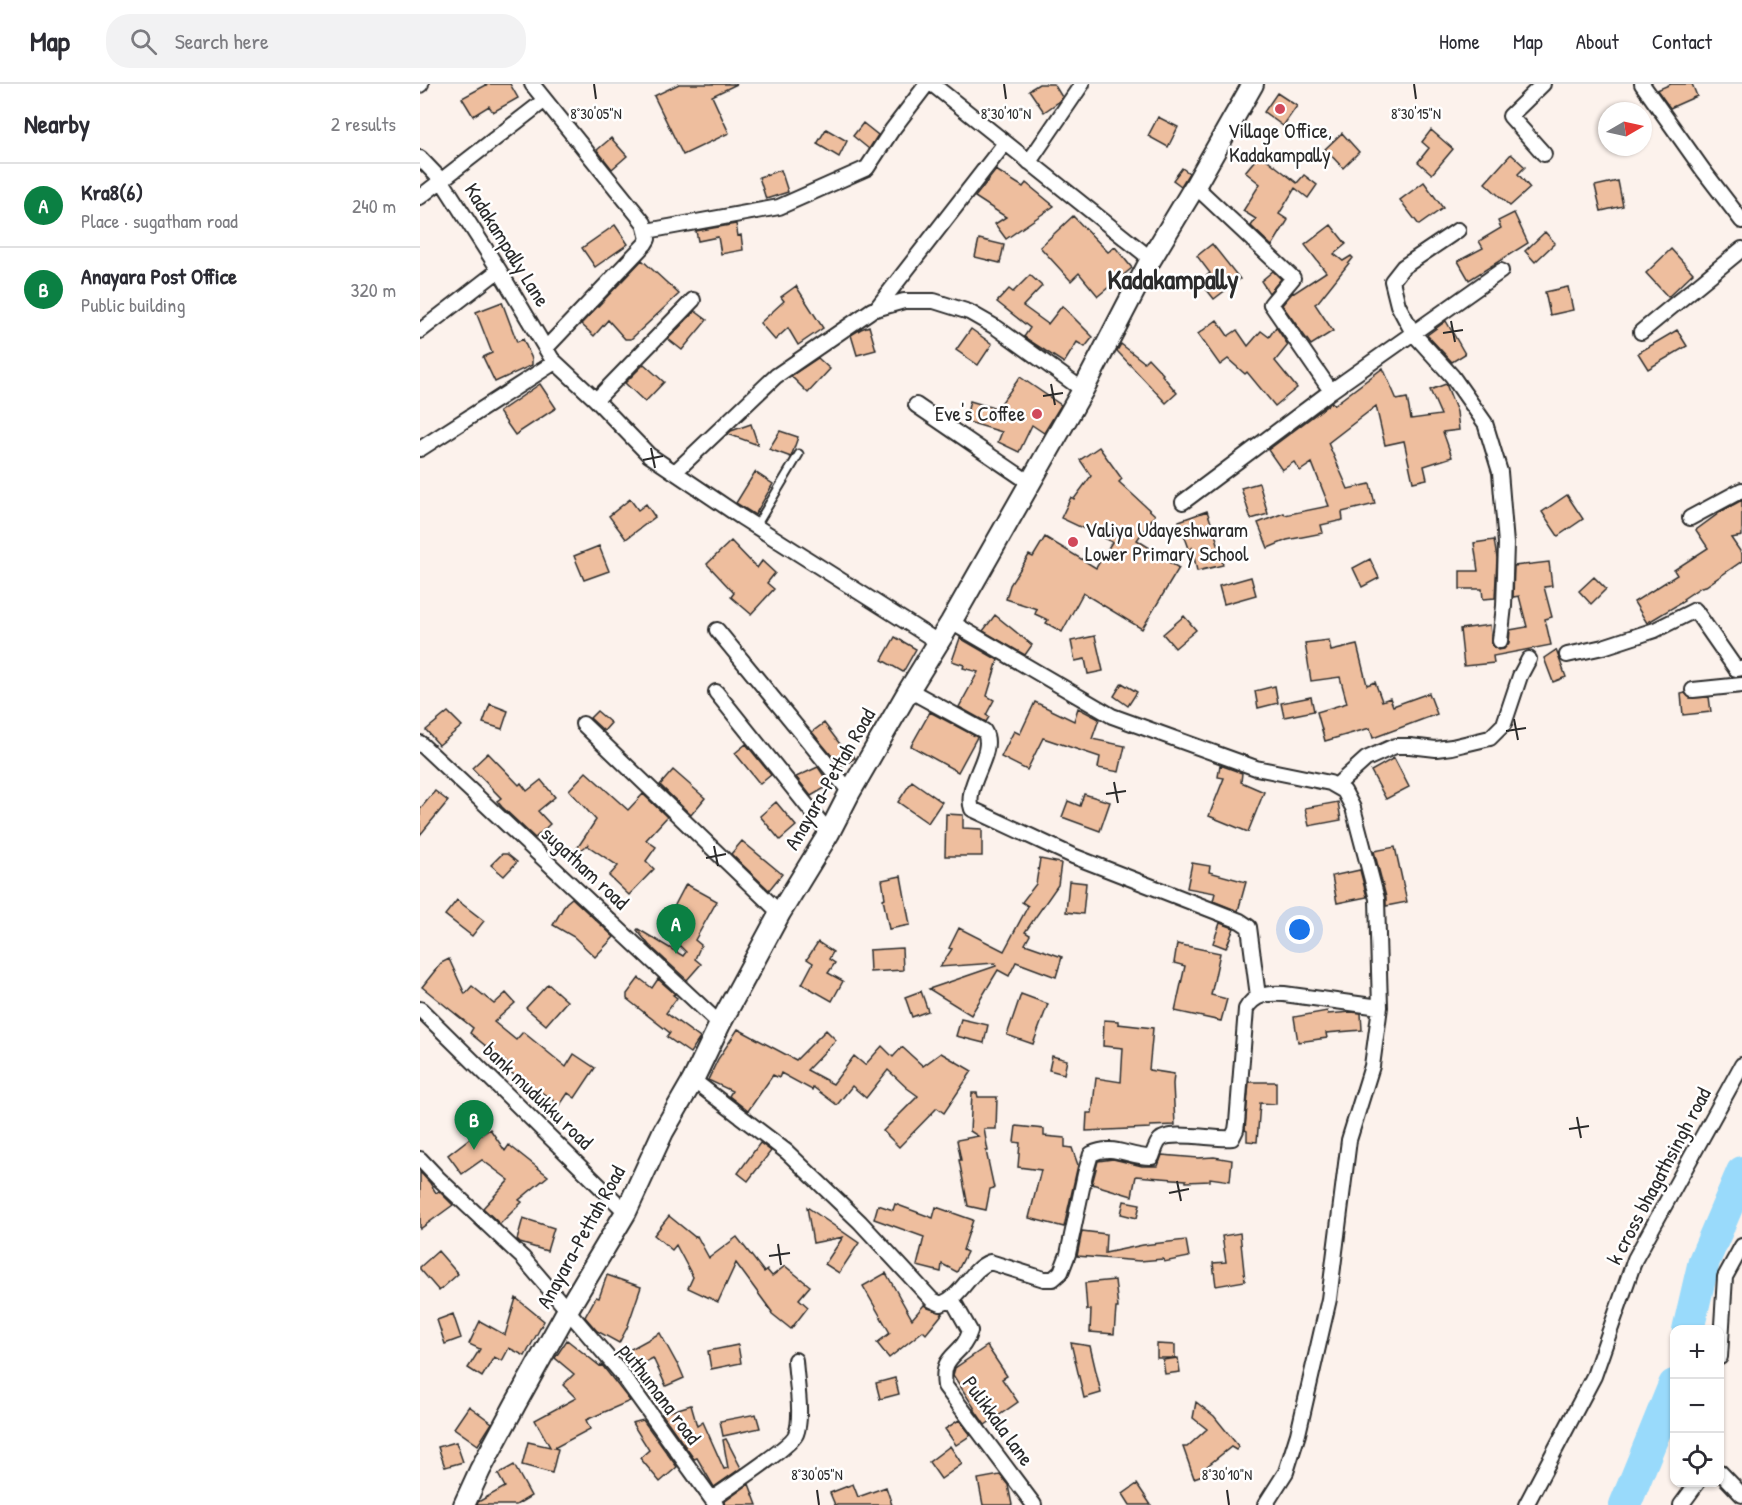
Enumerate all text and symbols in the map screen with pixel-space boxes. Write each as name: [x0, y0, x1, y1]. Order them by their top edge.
search box: [106, 14, 526, 68]
text: Map: [30, 22, 70, 60]
icon: search: [127, 25, 160, 58]
text: Search here: [175, 26, 269, 56]
text: Home: [1439, 27, 1480, 56]
text: Map: [1513, 27, 1543, 56]
text: About: [1576, 27, 1619, 56]
text: Contact: [1652, 27, 1712, 56]
marker: Village Office, Kadakampally: [1273, 102, 1287, 116]
north arrow: [1598, 102, 1652, 156]
text: 8°30'05"N: [570, 103, 622, 124]
text: 8°30'10"N: [981, 103, 1031, 124]
text: 8°30'15"N: [1391, 103, 1441, 124]
text: Nearby: [24, 106, 90, 141]
text: 2 results: [331, 110, 396, 137]
place label: Village Office, Kadakampally: [1228, 116, 1332, 169]
text: Kra8(6): [81, 177, 143, 207]
street label: Kadakampally Lane: [458, 177, 557, 312]
text: A: [39, 192, 48, 219]
text: 240 m: [352, 192, 396, 219]
text: Place · sugatham road: [81, 207, 238, 234]
text: Anayara Post Office: [81, 261, 237, 291]
district label: Kadakampally: [1107, 261, 1239, 299]
text: B: [38, 276, 49, 303]
text: 320 m: [351, 276, 396, 303]
text: Public building: [81, 291, 185, 318]
place label: Eve's Coffee: [935, 399, 1025, 428]
marker: Eve's Coffee: [1030, 407, 1044, 421]
place label: Valiya Udayeshwaram Lower Primary School: [1085, 515, 1249, 568]
marker: Valiya Udayeshwaram Lower Primary School: [1066, 535, 1080, 549]
street label: Anayara-Pettah Road: [777, 703, 882, 855]
street label: sugatham road: [535, 819, 636, 916]
pin: A: [656, 904, 696, 954]
your location: [1285, 915, 1314, 944]
street label: bank mudukku road: [477, 1036, 600, 1156]
street label: k cross bhagathsingh road: [1600, 1082, 1718, 1269]
pin: B: [454, 1100, 494, 1150]
street label: Anayara-Pettah Road: [529, 1160, 632, 1313]
map controls: [1670, 1325, 1724, 1487]
button: +: [1670, 1325, 1724, 1379]
street label: puthumana road: [613, 1337, 708, 1450]
street label: Pulikkala lane: [956, 1370, 1041, 1472]
button: −: [1670, 1379, 1724, 1433]
button: locate: [1670, 1433, 1724, 1487]
text: 8°30'05"N: [791, 1464, 843, 1485]
text: 8°30'10"N: [1202, 1464, 1252, 1485]

